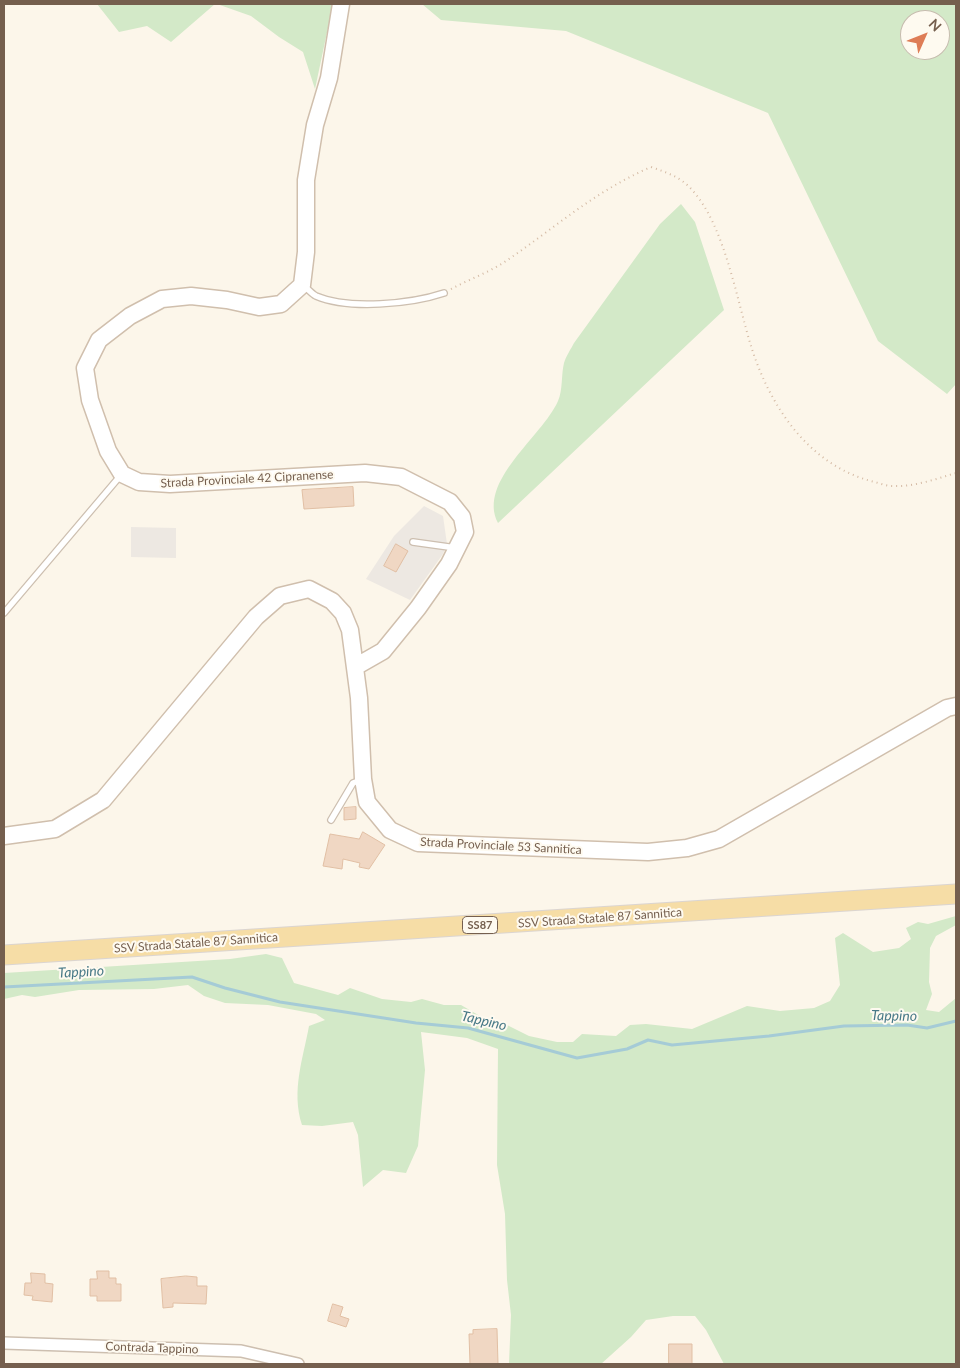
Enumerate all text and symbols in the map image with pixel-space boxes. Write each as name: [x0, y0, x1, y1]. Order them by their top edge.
north arrow: [900, 10, 950, 60]
text: N: [926, 15, 945, 35]
street label: Strada Provinciale 42 Cipranense: [160, 467, 334, 491]
street label: Strada Provinciale 53 Sannitica: [420, 835, 582, 857]
street label: SSV Strada Statale 87 Sannitica: [518, 905, 682, 931]
road number: SS87: [462, 916, 498, 934]
street label: SSV Strada Statale 87 Sannitica: [114, 930, 278, 956]
water label: Tappino: [58, 962, 104, 982]
water label: Tappino: [871, 1007, 917, 1025]
water label: Tappino: [460, 1008, 508, 1034]
street label: Contrada Tappino: [105, 1339, 199, 1357]

